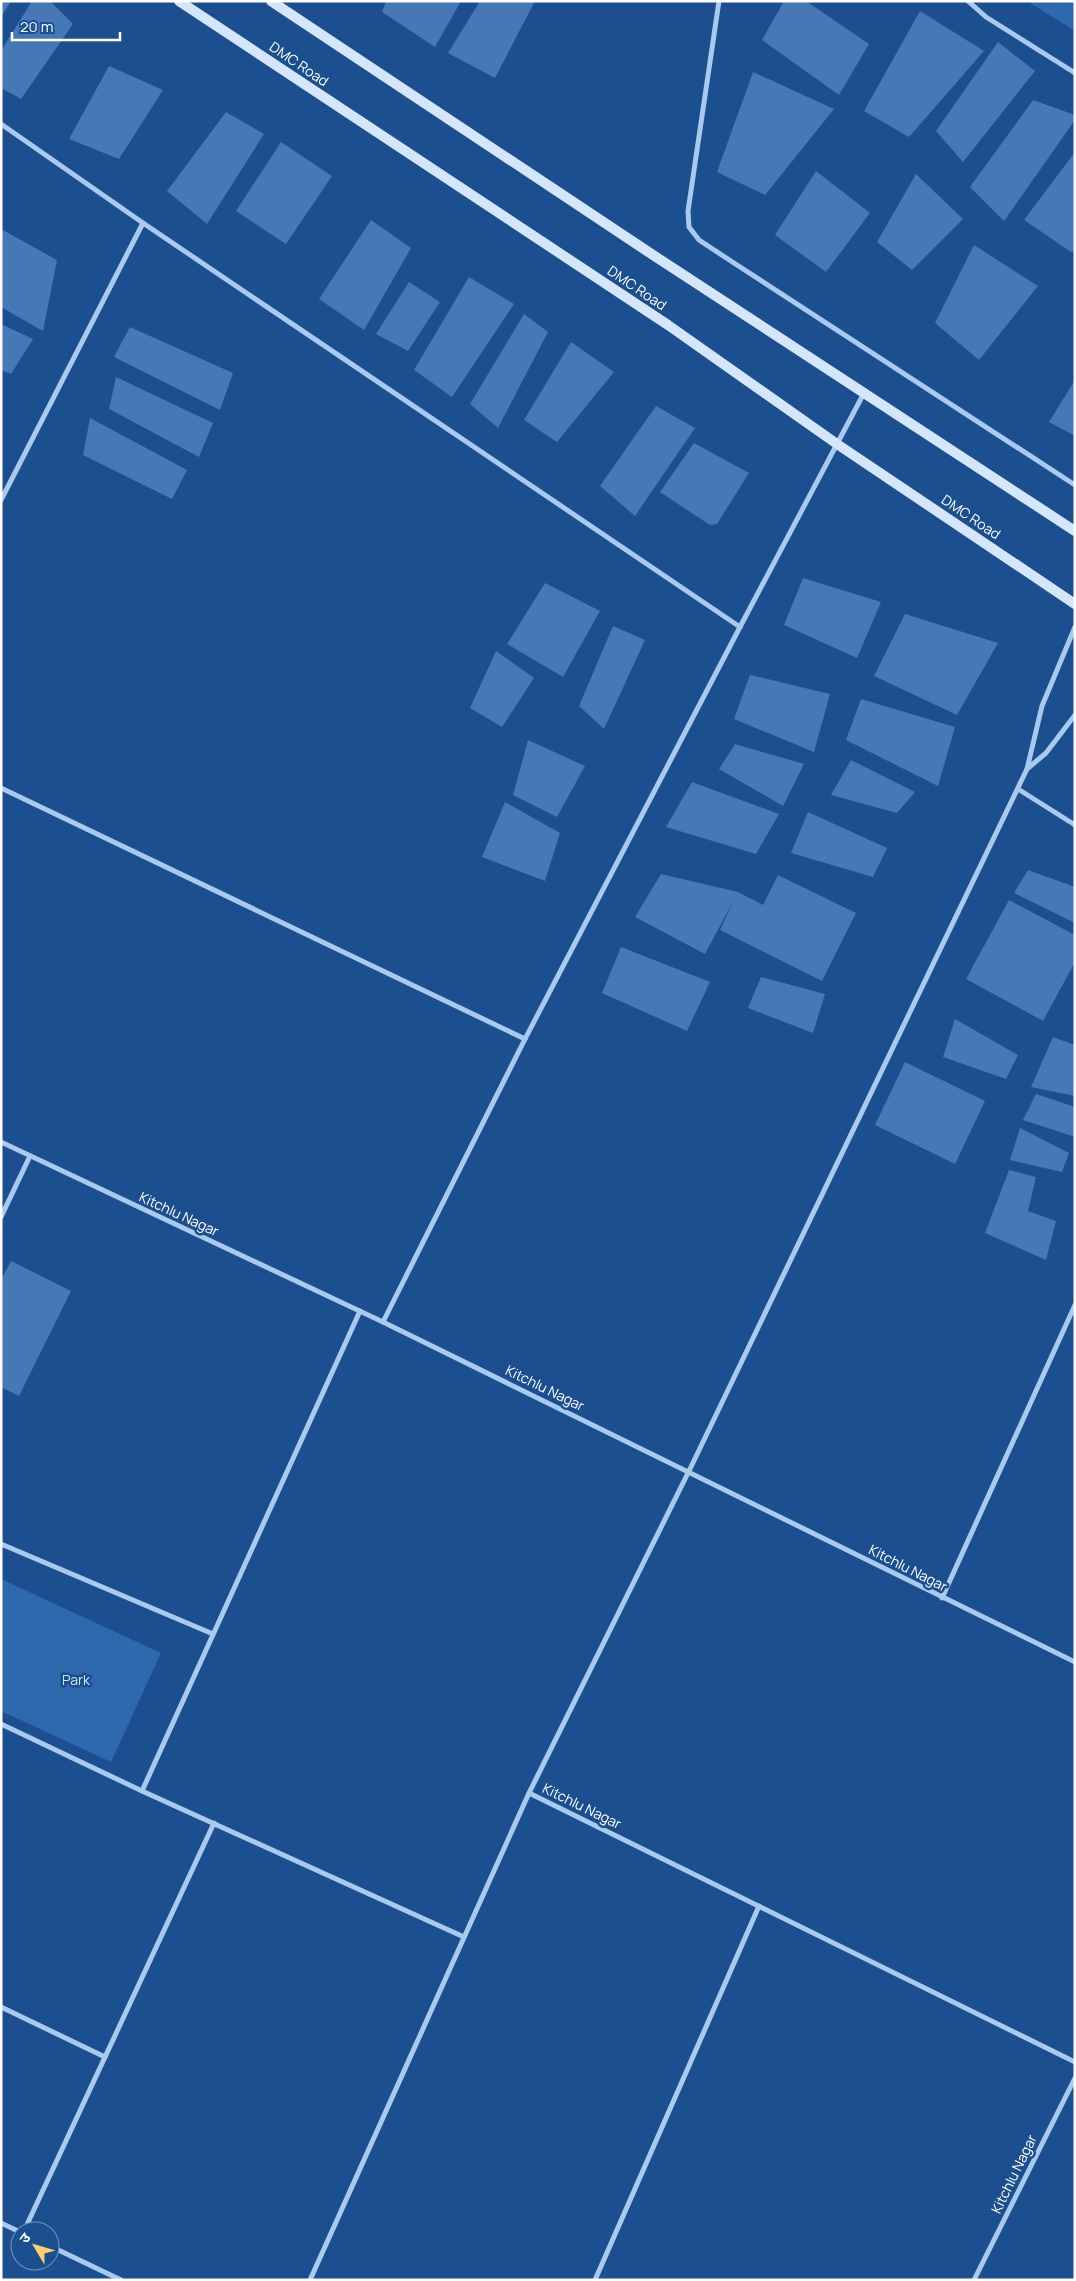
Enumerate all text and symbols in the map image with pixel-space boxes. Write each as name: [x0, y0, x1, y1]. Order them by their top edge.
scale bar: [12, 10, 120, 42]
text: 20 m: [20, 16, 53, 37]
street label: DMC Road: [266, 37, 332, 90]
street label: DMC Road: [604, 261, 670, 314]
street label: DMC Road: [938, 490, 1004, 543]
street label: Kitchlu Nagar: [136, 1187, 222, 1240]
street label: Kitchlu Nagar: [502, 1360, 588, 1415]
street label: Kitchlu Nagar: [866, 1540, 951, 1596]
park label: Park: [62, 1670, 91, 1689]
street label: Kitchlu Nagar: [539, 1778, 625, 1833]
street label: Kitchlu Nagar: [986, 2131, 1041, 2217]
north arrow: [10, 2221, 60, 2271]
text: उ: [14, 2228, 35, 2247]

